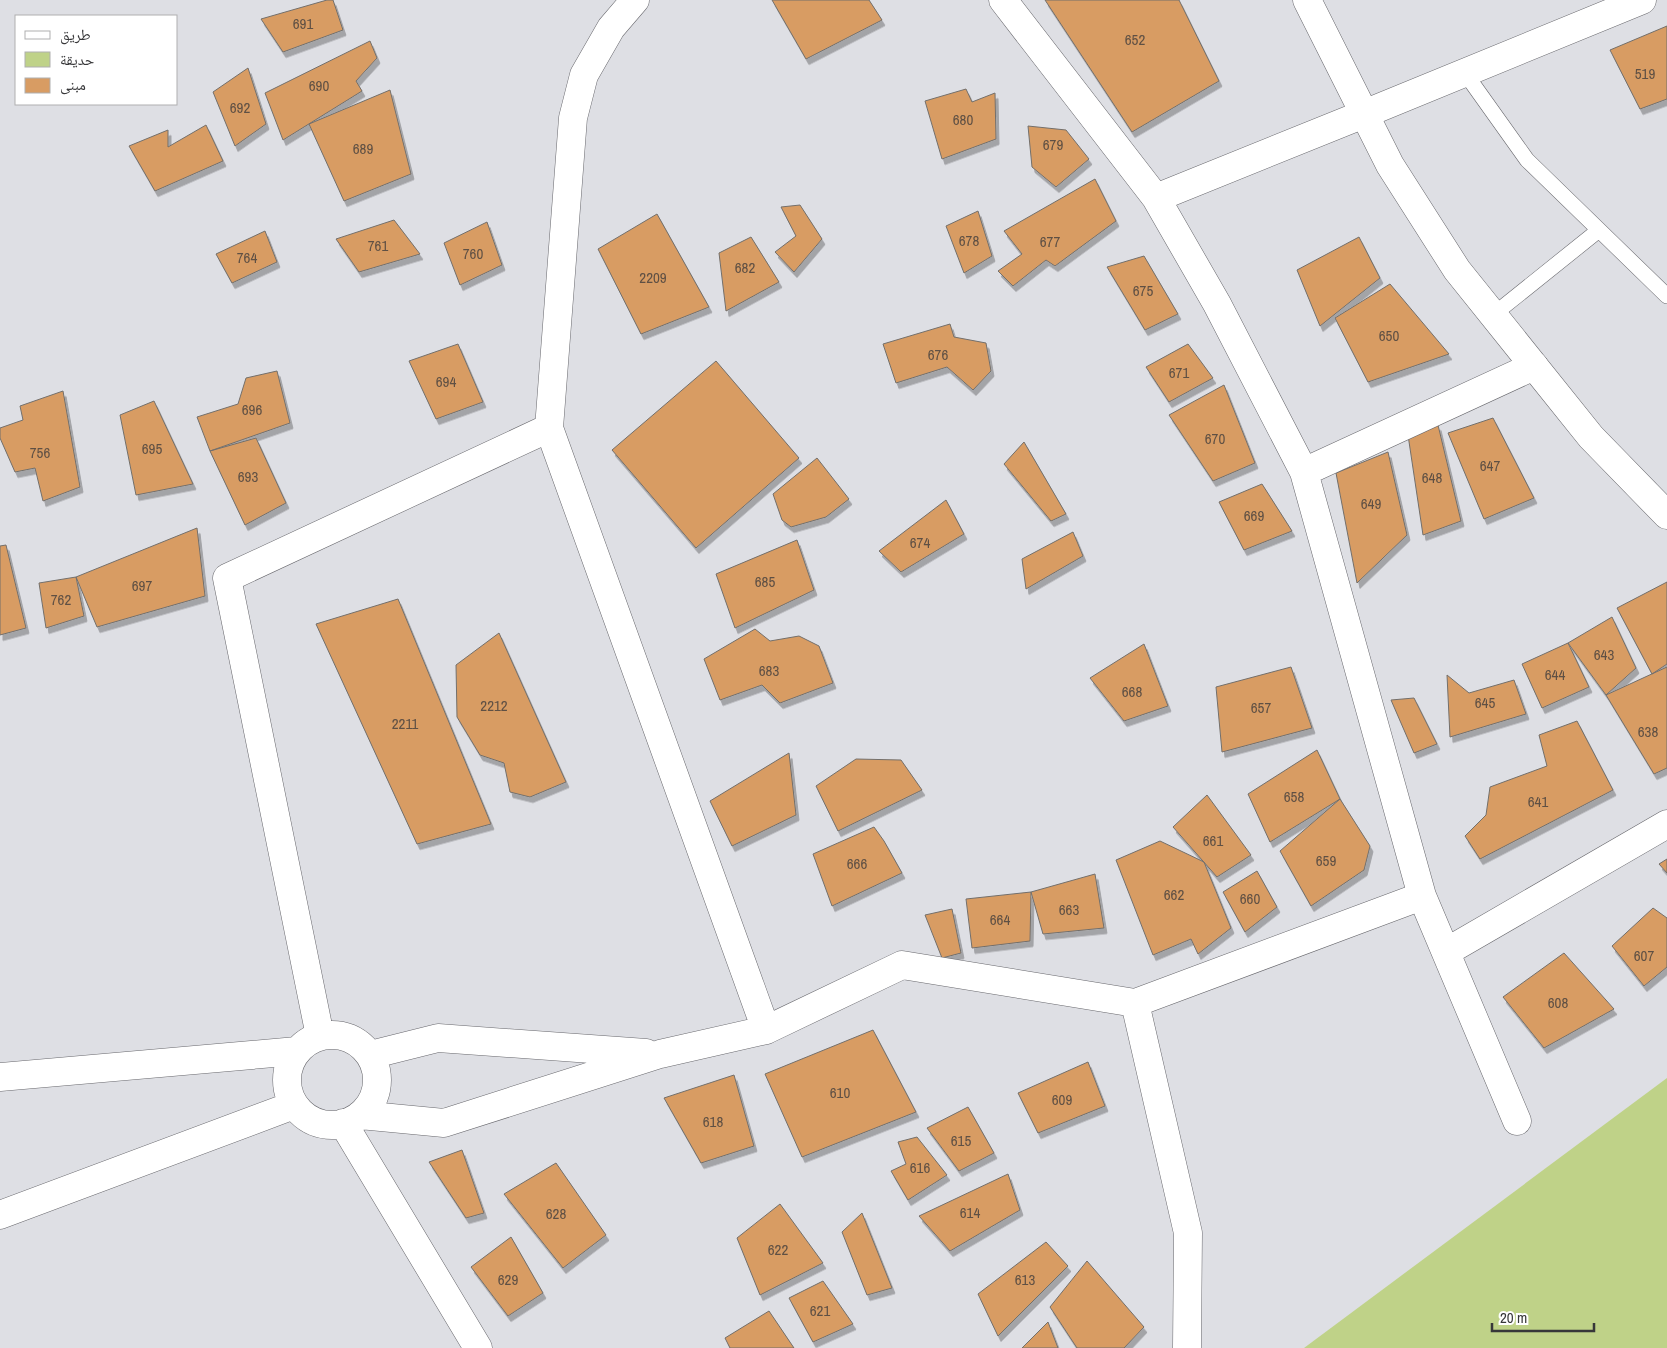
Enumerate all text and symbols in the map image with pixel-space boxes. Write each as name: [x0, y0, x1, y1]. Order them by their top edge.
house number: 691: [293, 13, 313, 34]
legend: [15, 15, 178, 105]
text: طريق: [60, 24, 91, 45]
house number: 652: [1125, 29, 1145, 50]
text: حديقة: [60, 49, 95, 70]
house number: 519: [1635, 63, 1655, 84]
text: مبنى: [60, 74, 86, 95]
house number: 690: [309, 75, 329, 96]
house number: 692: [230, 97, 250, 118]
house number: 680: [953, 109, 973, 130]
house number: 679: [1043, 134, 1063, 155]
house number: 689: [353, 138, 373, 159]
house number: 678: [959, 230, 979, 251]
house number: 677: [1040, 231, 1060, 252]
house number: 761: [368, 235, 388, 256]
house number: 760: [463, 243, 483, 264]
house number: 764: [237, 247, 257, 268]
house number: 682: [735, 257, 755, 278]
house number: 2209: [639, 267, 667, 288]
house number: 675: [1133, 280, 1153, 301]
house number: 650: [1379, 325, 1399, 346]
house number: 676: [928, 344, 948, 365]
house number: 671: [1169, 362, 1189, 383]
house number: 694: [436, 371, 456, 392]
house number: 696: [242, 399, 262, 420]
house number: 670: [1205, 428, 1225, 449]
house number: 695: [142, 438, 162, 459]
house number: 756: [30, 442, 50, 463]
house number: 647: [1480, 455, 1500, 476]
house number: 693: [238, 466, 258, 487]
house number: 648: [1422, 467, 1442, 488]
house number: 649: [1361, 493, 1381, 514]
house number: 669: [1244, 505, 1264, 526]
house number: 674: [910, 532, 930, 553]
house number: 685: [755, 571, 775, 592]
house number: 697: [132, 575, 152, 596]
house number: 762: [51, 589, 71, 610]
house number: 643: [1594, 644, 1614, 665]
house number: 683: [759, 660, 779, 681]
house number: 644: [1545, 664, 1565, 685]
house number: 668: [1122, 681, 1142, 702]
house number: 645: [1475, 692, 1495, 713]
house number: 2212: [480, 695, 508, 716]
house number: 657: [1251, 697, 1271, 718]
house number: 2211: [392, 713, 418, 734]
house number: 638: [1638, 721, 1658, 742]
house number: 658: [1284, 786, 1304, 807]
house number: 641: [1528, 791, 1548, 812]
house number: 661: [1203, 830, 1223, 851]
house number: 659: [1316, 850, 1336, 871]
house number: 666: [847, 853, 867, 874]
house number: 662: [1164, 884, 1184, 905]
house number: 660: [1240, 888, 1260, 909]
house number: 663: [1059, 899, 1079, 920]
house number: 664: [990, 909, 1010, 930]
house number: 607: [1634, 945, 1654, 966]
house number: 608: [1548, 992, 1568, 1013]
house number: 610: [830, 1082, 850, 1103]
house number: 609: [1052, 1089, 1072, 1110]
house number: 618: [703, 1111, 723, 1132]
house number: 615: [951, 1130, 971, 1151]
house number: 616: [910, 1157, 930, 1178]
house number: 614: [960, 1202, 980, 1223]
house number: 628: [546, 1203, 566, 1224]
house number: 622: [768, 1239, 788, 1260]
house number: 629: [498, 1269, 518, 1290]
house number: 613: [1015, 1269, 1035, 1290]
house number: 621: [810, 1300, 830, 1321]
scale bar: [1492, 1300, 1594, 1332]
text: 20 m: [1500, 1307, 1527, 1328]

